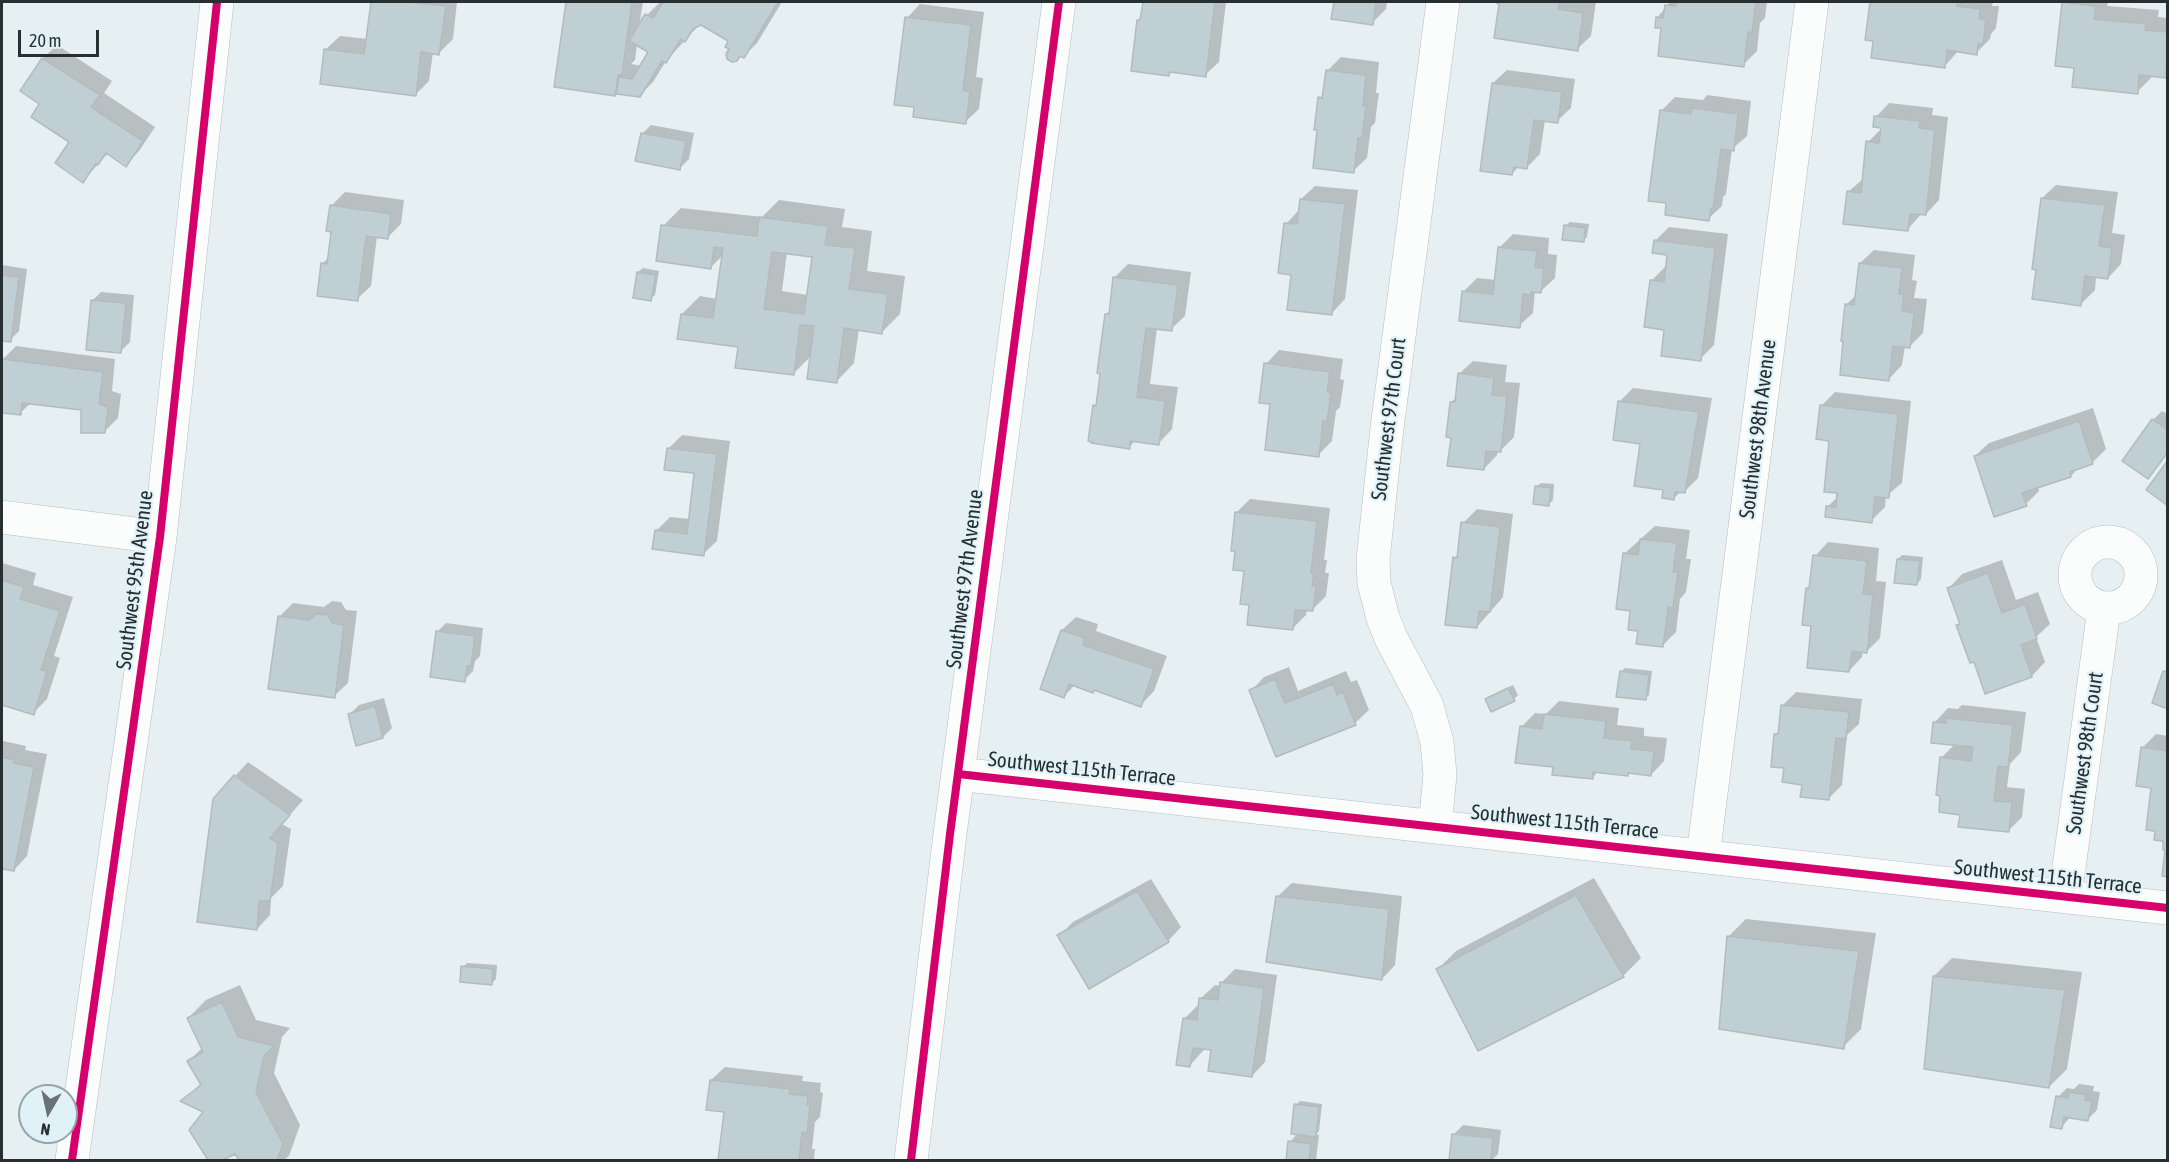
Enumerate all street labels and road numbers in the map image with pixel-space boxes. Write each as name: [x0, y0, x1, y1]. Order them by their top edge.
street label: Southwest 97th Court: [1367, 336, 1411, 502]
street label: Southwest 98th Avenue: [1735, 338, 1781, 520]
street label: Southwest 97th Avenue: [942, 488, 988, 670]
street label: Southwest 95th Avenue: [112, 489, 158, 671]
street label: Southwest 98th Court: [2061, 670, 2109, 836]
street label: Southwest 115th Terrace: [987, 747, 1177, 791]
street label: Southwest 115th Terrace: [1470, 800, 1660, 844]
street label: Southwest 115th Terrace: [1953, 855, 2143, 899]

